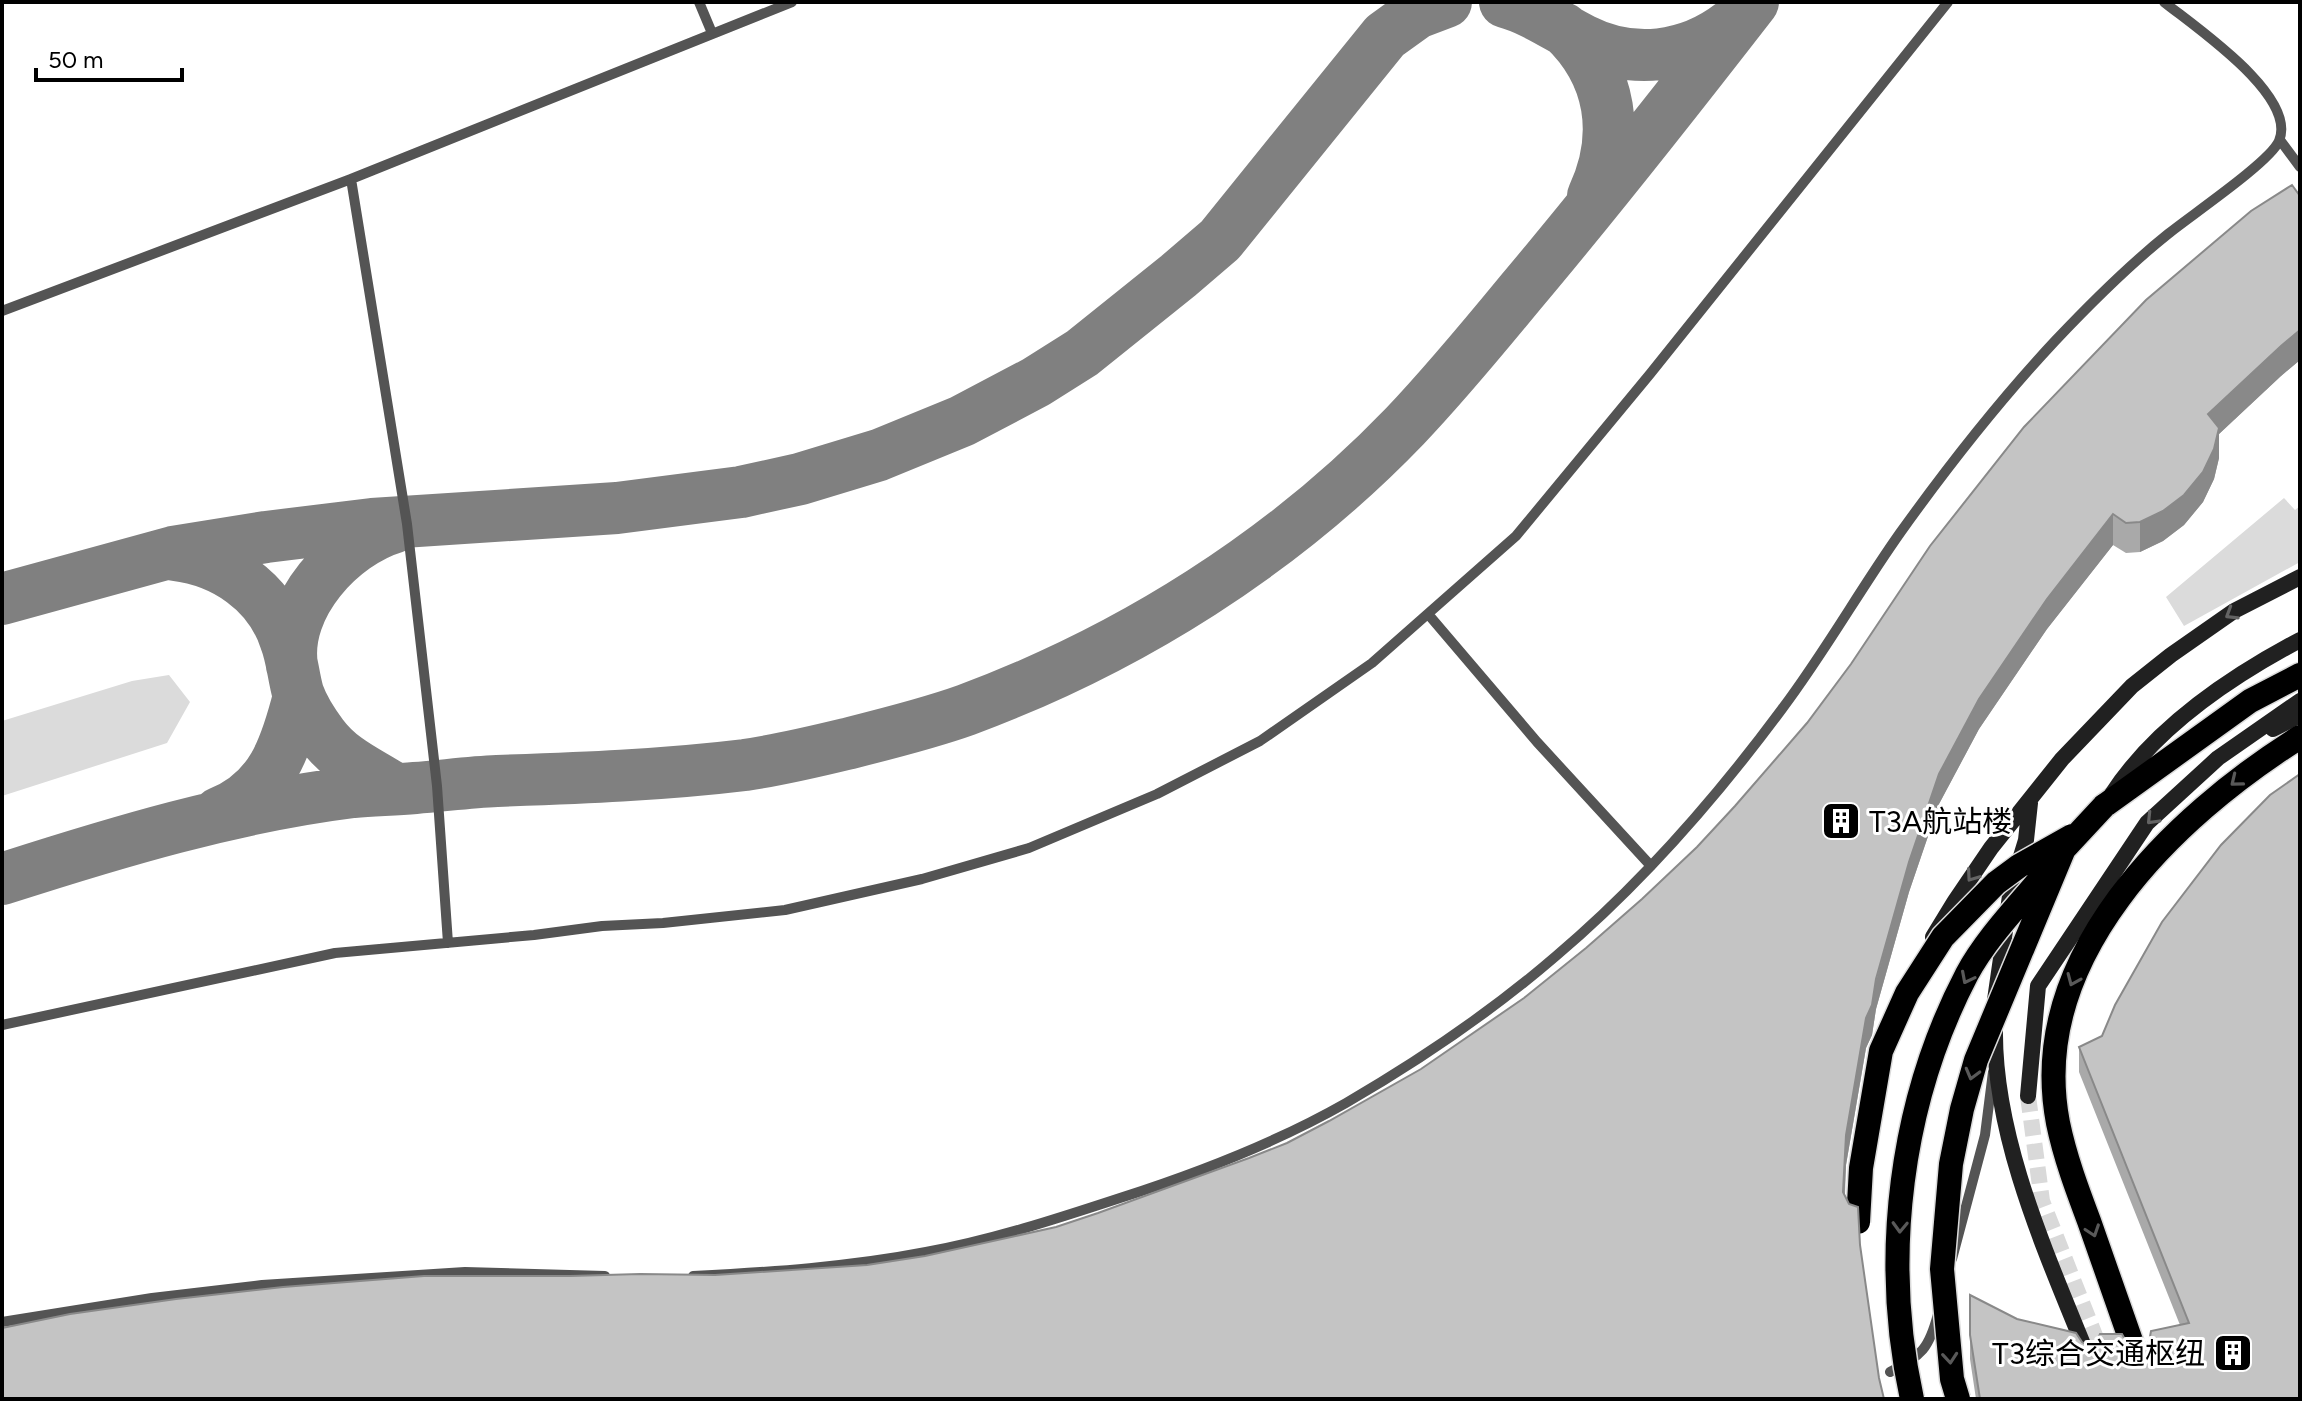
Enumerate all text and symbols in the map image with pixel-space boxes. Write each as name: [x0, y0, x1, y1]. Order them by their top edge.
scale bar: [36, 32, 182, 82]
text: 50 m: [48, 45, 104, 74]
one-way arrow: [2226, 604, 2240, 619]
one-way arrow: [2230, 772, 2245, 786]
building icon: T3A航站楼: [1820, 800, 1862, 842]
place label: T3A航站楼: [1869, 803, 2012, 840]
one-way arrow: [2147, 810, 2161, 824]
one-way arrow: [1967, 868, 1982, 882]
one-way arrow: [1961, 969, 1976, 984]
one-way arrow: [2067, 972, 2083, 986]
one-way arrow: [1965, 1066, 1981, 1080]
one-way arrow: [1891, 1221, 1908, 1234]
one-way arrow: [2083, 1224, 2099, 1238]
building icon: T3综合交通枢纽: [2212, 1332, 2254, 1374]
place label: T3综合交通枢纽: [1992, 1335, 2205, 1372]
one-way arrow: [1941, 1352, 1958, 1365]

